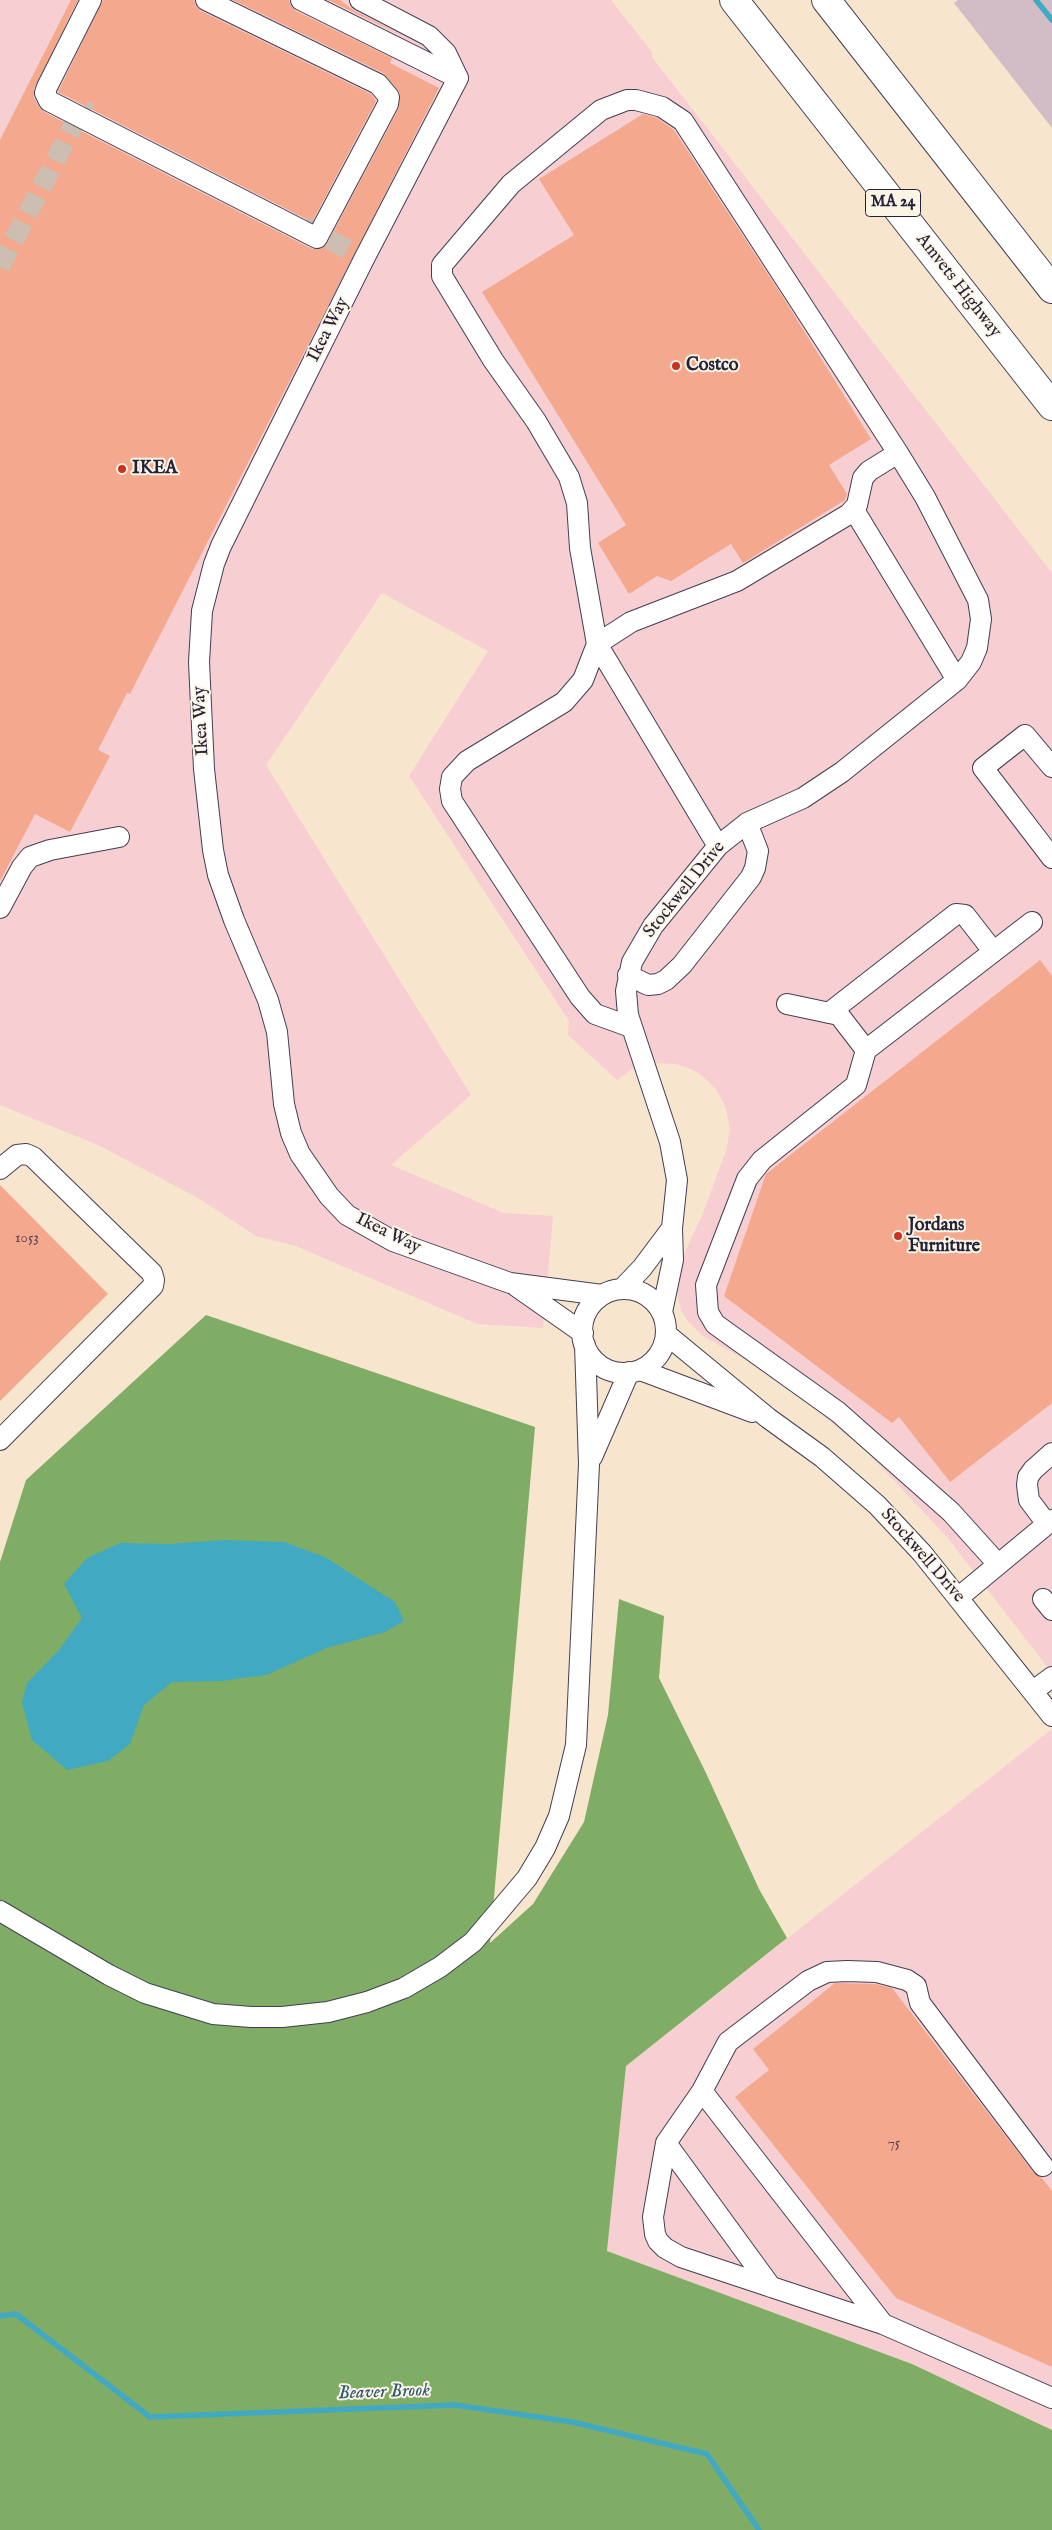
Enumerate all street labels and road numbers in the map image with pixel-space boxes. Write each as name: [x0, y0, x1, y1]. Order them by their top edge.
road number: MA 24: [866, 190, 920, 217]
street label: Amvets Highway: [911, 230, 1005, 342]
street label: Ikea Way: [304, 294, 354, 366]
street label: Ikea Way: [189, 686, 215, 756]
street label: Stockwell Drive: [639, 837, 731, 943]
street label: Ikea Way: [352, 1209, 424, 1259]
street label: Stockwell Drive: [875, 1504, 969, 1608]

